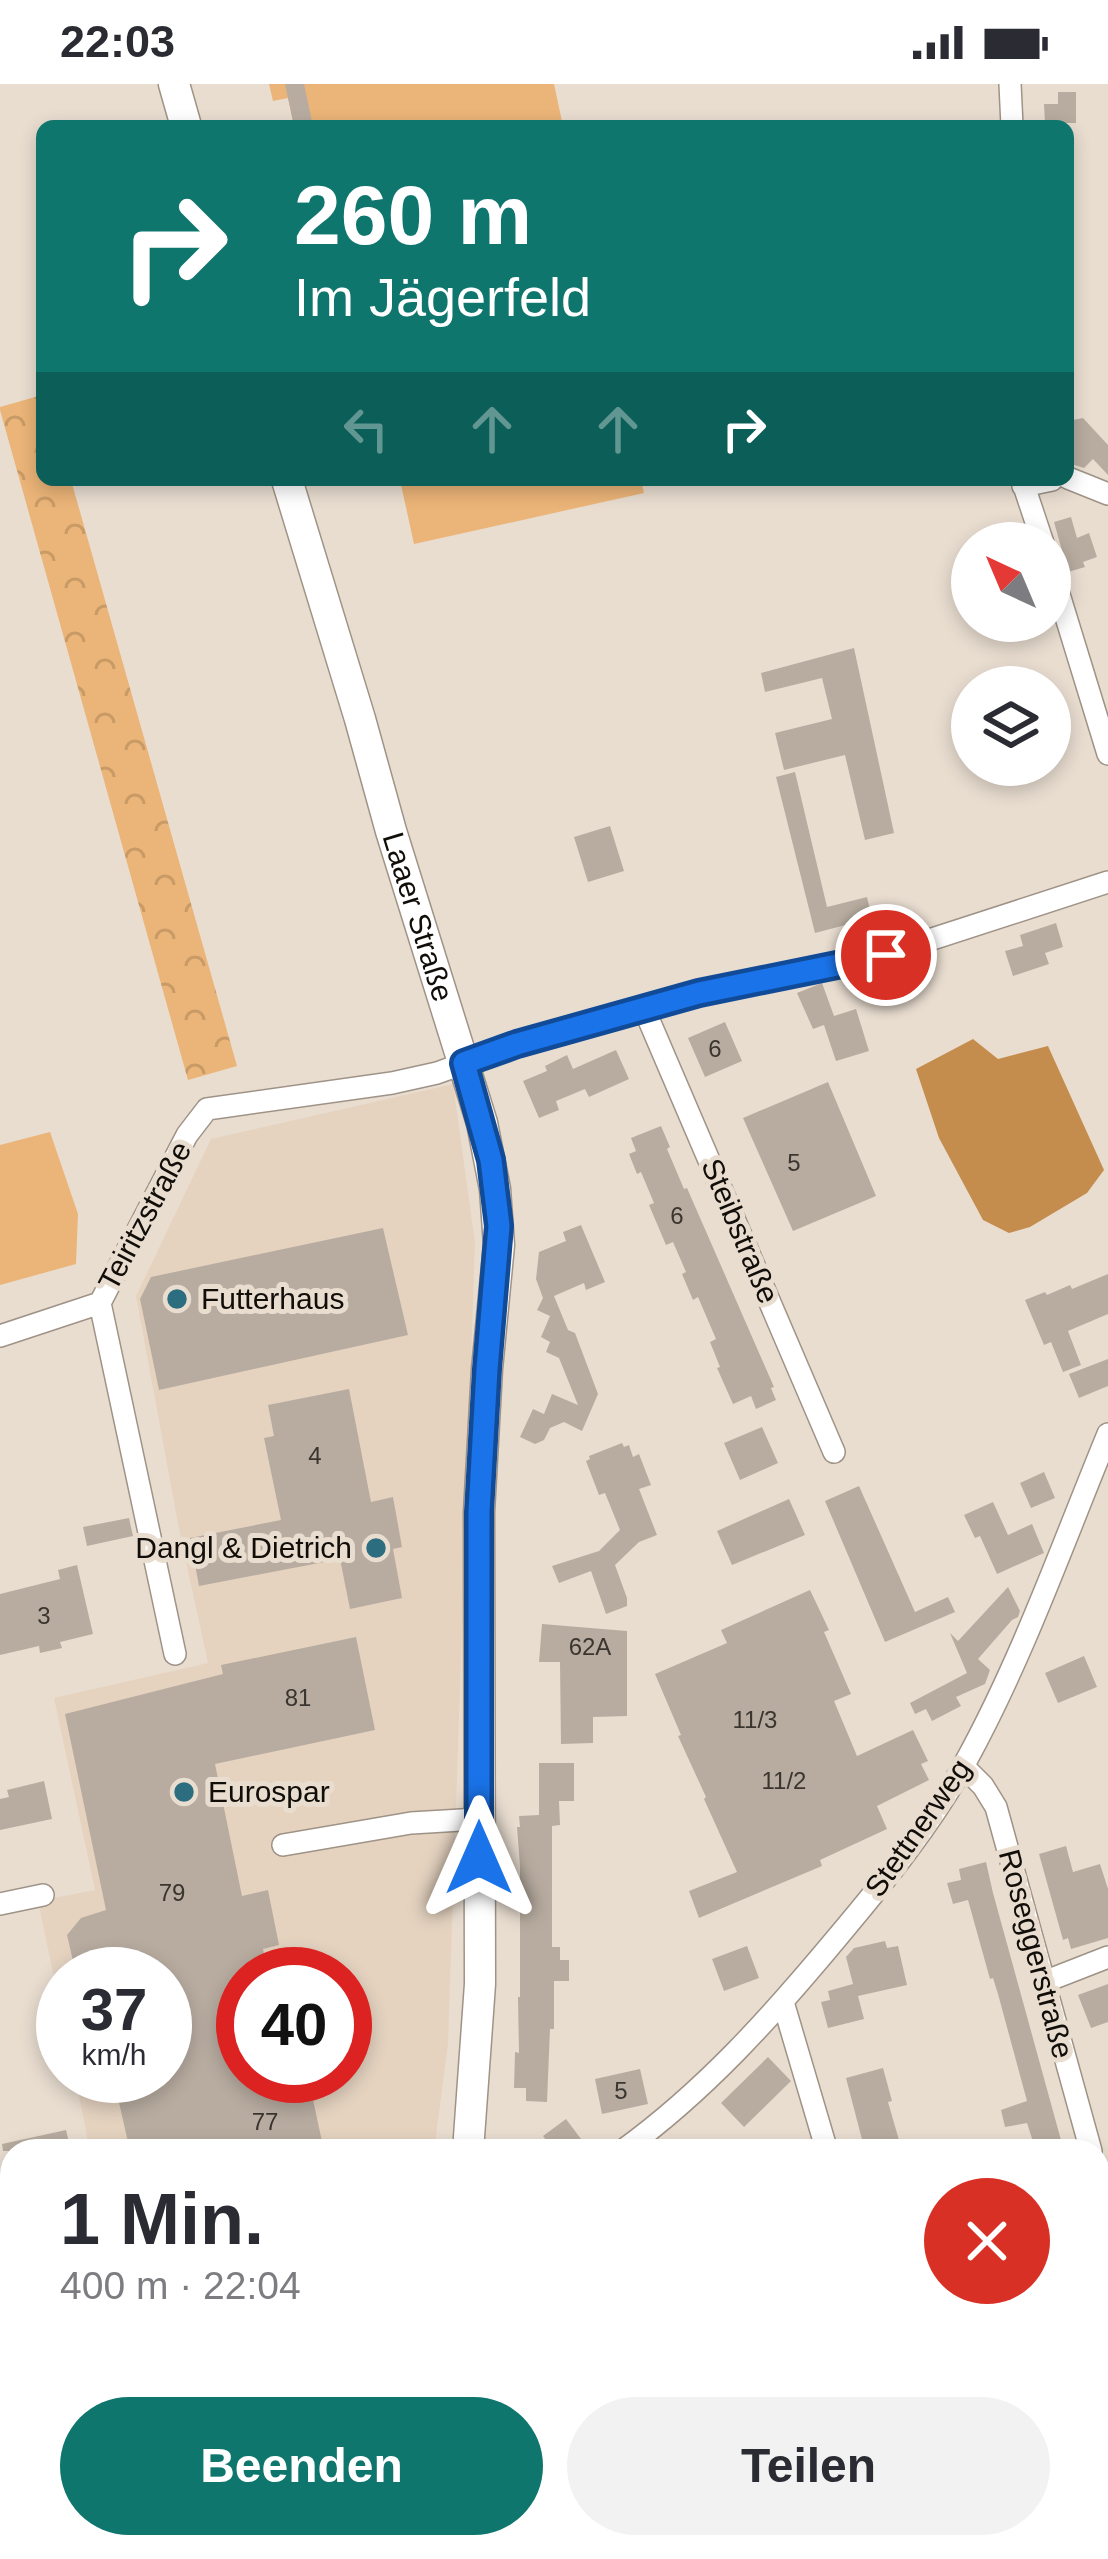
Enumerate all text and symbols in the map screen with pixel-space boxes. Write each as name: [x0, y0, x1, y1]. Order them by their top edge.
text: 22:03: [60, 16, 175, 67]
icon: right: [96, 168, 252, 324]
text: 260 m: [294, 168, 532, 262]
text: Im Jägerfeld: [294, 267, 591, 327]
icon: left: [333, 396, 399, 462]
icon: ahead: [459, 396, 525, 462]
icon: ahead: [585, 396, 651, 462]
icon: right: [711, 396, 777, 462]
north arrow: [951, 522, 1071, 642]
map controls: [951, 522, 1071, 786]
button: layers: [951, 666, 1071, 786]
street label: Laaer Straße: [376, 828, 460, 1005]
pin: [835, 904, 937, 1006]
icon: arrive: [853, 922, 919, 988]
house number: 6: [708, 1035, 722, 1062]
street label: Teiritzstraße: [92, 1136, 197, 1296]
house number: 5: [787, 1149, 801, 1176]
street label: Steibstraße: [695, 1154, 786, 1308]
house number: 6: [670, 1202, 684, 1229]
place label: Futterhaus: [201, 1282, 344, 1315]
marker: Futterhaus: [164, 1286, 190, 1312]
house number: 4: [308, 1442, 322, 1469]
place label: Dangl & Dietrich: [135, 1531, 352, 1564]
marker: Dangl & Dietrich: [363, 1535, 389, 1561]
house number: 3: [37, 1602, 51, 1629]
house number: 62A: [569, 1633, 611, 1660]
house number: 81: [285, 1684, 311, 1711]
house number: 11/3: [733, 1706, 777, 1733]
street label: Stettnerweg: [858, 1753, 977, 1903]
house number: 11/2: [762, 1767, 806, 1794]
place label: Eurospar: [208, 1775, 330, 1808]
marker: Eurospar: [171, 1779, 197, 1805]
position arrow: [416, 1795, 542, 1921]
street label: Roseggerstraße: [993, 1846, 1080, 2062]
house number: 79: [159, 1879, 185, 1906]
speed limit sign: 40: [216, 1947, 372, 2103]
text: 37: [81, 1976, 147, 2043]
text: km/h: [81, 2038, 147, 2071]
house number: 5: [614, 2077, 628, 2104]
house number: 77: [252, 2108, 278, 2135]
button: close: [924, 2178, 1050, 2304]
text: 1 Min.: [60, 2179, 264, 2259]
text: 400 m · 22:04: [60, 2264, 301, 2307]
button: Beenden: [60, 2397, 543, 2535]
button: Teilen: [567, 2397, 1050, 2535]

